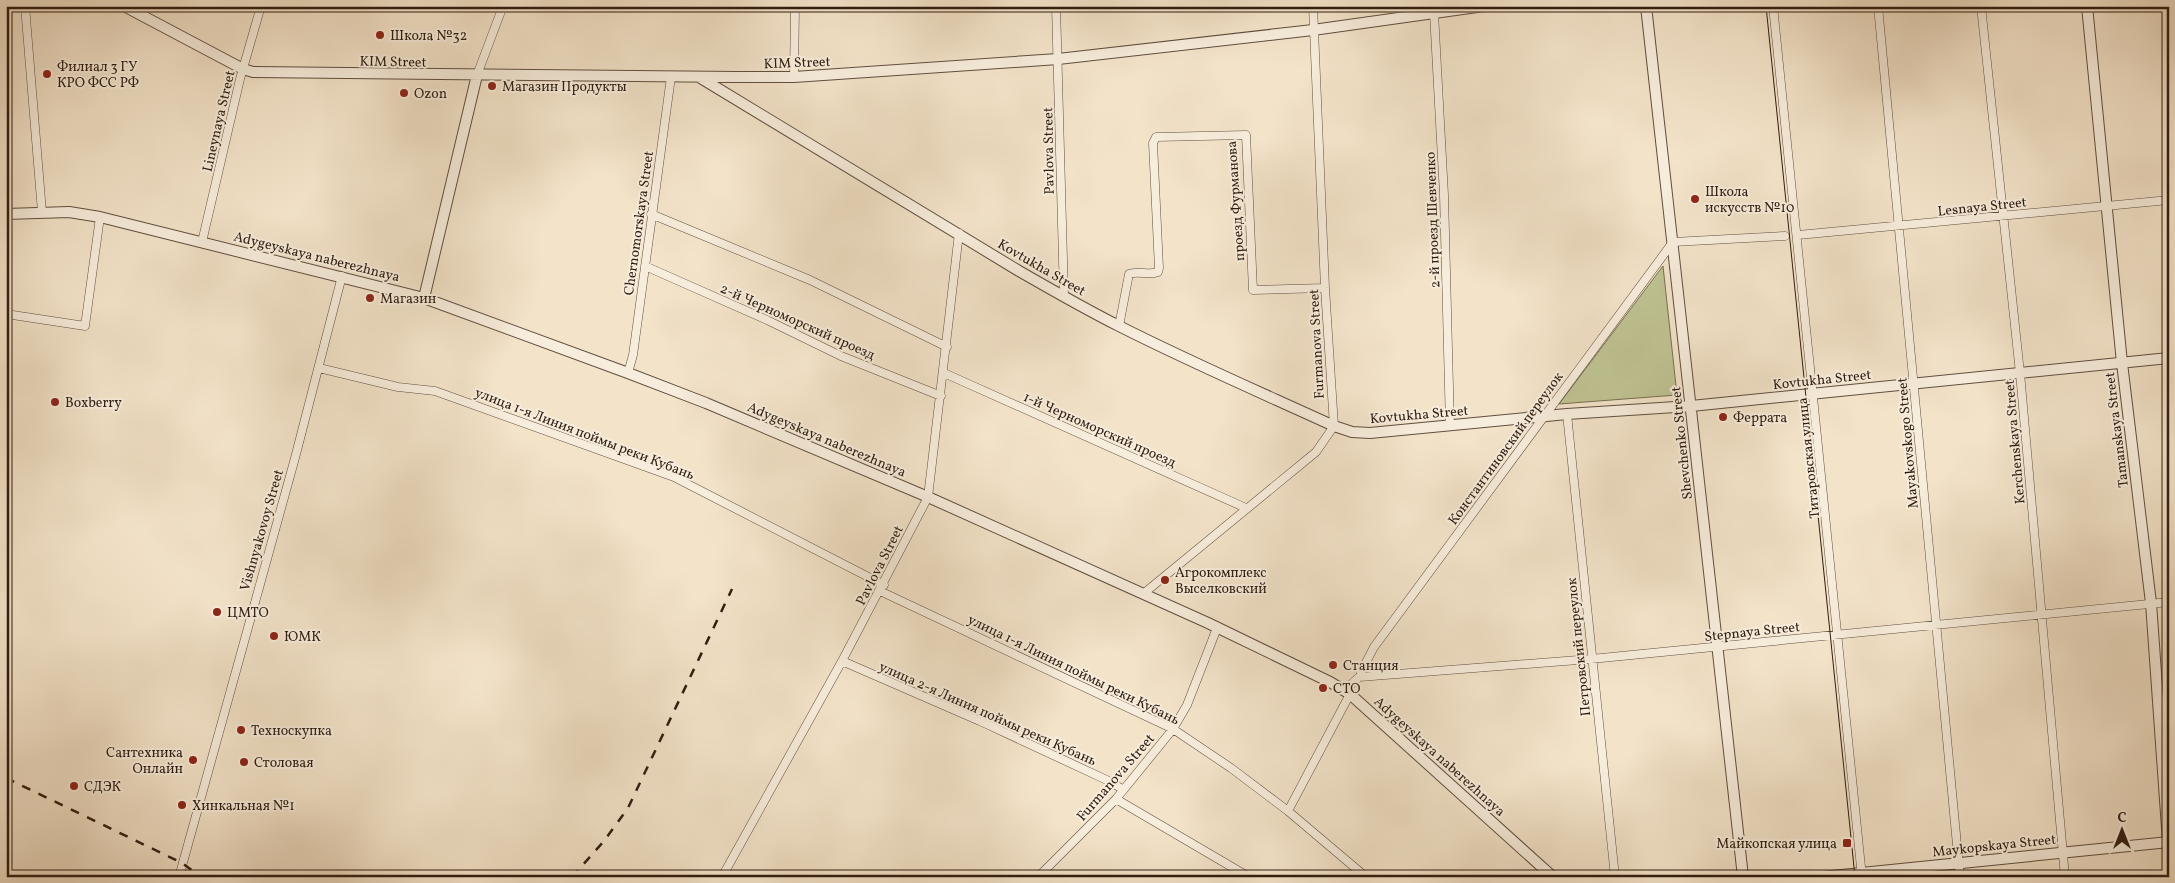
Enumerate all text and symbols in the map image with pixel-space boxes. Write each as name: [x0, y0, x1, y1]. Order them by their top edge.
place label: Школа №32: [390, 27, 467, 46]
marker: Школа №32: [374, 29, 386, 41]
street label: KIM Street: [359, 52, 427, 73]
street label: KIM Street: [763, 53, 831, 74]
place label: Филиал 3 ГУ КРО ФСС РФ: [57, 58, 139, 93]
marker: Филиал 3 ГУ КРО ФСС РФ: [41, 68, 53, 80]
street label: Lineynaya Street: [199, 69, 240, 174]
place label: Магазин Продукты: [502, 78, 627, 97]
marker: Магазин Продукты: [486, 80, 498, 92]
place label: Ozon: [414, 85, 447, 104]
marker: Ozon: [398, 87, 410, 99]
street label: Pavlova Street: [1039, 107, 1060, 195]
street label: проезд Фурманова: [1223, 140, 1250, 262]
street label: Chernomorskaya Street: [620, 150, 659, 297]
street label: 2-й проезд Шевченко: [1422, 151, 1445, 289]
place label: Школа искусств №10: [1705, 183, 1794, 218]
marker: Школа искусств №10: [1689, 193, 1701, 205]
street label: Lesnaya Street: [1937, 193, 2028, 222]
street label: Adygeyskaya naberezhnaya: [232, 228, 402, 287]
street label: Kovtukha Street: [994, 235, 1089, 301]
street label: 2-й Черноморский проезд: [717, 280, 878, 365]
street label: Furmanova Street: [1305, 288, 1330, 399]
place label: Магазин: [380, 290, 437, 309]
marker: Магазин: [364, 292, 376, 304]
street label: Kovtukha Street: [1772, 366, 1872, 395]
street label: Константиновский переулок: [1444, 368, 1569, 529]
street label: Tamanskaya Street: [2101, 371, 2134, 489]
street label: Mayakovskogo Street: [1893, 377, 1924, 509]
street label: Kerchenskaya Street: [2001, 379, 2030, 505]
street label: улица 1-я Линия поймы реки Кубань: [472, 384, 697, 485]
street label: Shevchenko Street: [1667, 385, 1698, 500]
street label: 1-й Черноморский проезд: [1020, 388, 1179, 473]
place label: Boxberry: [65, 394, 122, 413]
marker: Boxberry: [49, 396, 61, 408]
street label: Титаровская улица: [1794, 396, 1825, 519]
street label: Adygeyskaya naberezhnaya: [744, 398, 909, 482]
street label: Kovtukha Street: [1369, 402, 1469, 429]
place label: Феррата: [1733, 409, 1787, 428]
marker: Феррата: [1717, 411, 1729, 423]
street label: Vishnyakovoy Street: [236, 467, 289, 593]
street label: Pavlova Street: [852, 522, 909, 609]
place label: Агрокомплекс Выселковский: [1175, 564, 1267, 599]
marker: Агрокомплекс Выселковский: [1159, 574, 1171, 586]
street label: Петровский переулок: [1563, 576, 1596, 717]
place label: ЦМТО: [227, 604, 269, 623]
marker: ЦМТО: [211, 606, 223, 618]
street label: улица 1-я Линия поймы реки Кубань: [964, 611, 1183, 730]
street label: Stepnaya Street: [1703, 618, 1801, 647]
place label: ЮМК: [284, 628, 321, 647]
marker: ЮМК: [268, 630, 280, 642]
place label: Станция: [1343, 657, 1399, 676]
street label: улица 2-я Линия поймы реки Кубань: [876, 658, 1099, 771]
marker: Станция: [1327, 659, 1339, 671]
place label: СТО: [1333, 680, 1360, 699]
marker: СТО: [1317, 682, 1329, 694]
street label: Adygeyskaya naberezhnaya: [1369, 693, 1509, 821]
place label: Техноскупка: [251, 722, 332, 741]
marker: Техноскупка: [235, 724, 247, 736]
street label: Furmanova Street: [1073, 730, 1159, 826]
place label: Сантехника Онлайн: [106, 744, 183, 779]
marker: Сантехника Онлайн: [187, 754, 199, 766]
place label: Столовая: [254, 754, 314, 773]
marker: Столовая: [238, 756, 250, 768]
place label: СДЭК: [84, 778, 122, 797]
marker: СДЭК: [68, 780, 80, 792]
place label: Хинкальная №1: [192, 797, 295, 816]
marker: Хинкальная №1: [176, 799, 188, 811]
north arrow: [2098, 806, 2148, 856]
text: С: [2117, 809, 2127, 828]
street label: Maykopskaya Street: [1931, 831, 2057, 862]
place label: Майкопская улица: [1716, 835, 1837, 854]
marker: Майкопская улица: [1841, 837, 1853, 849]

